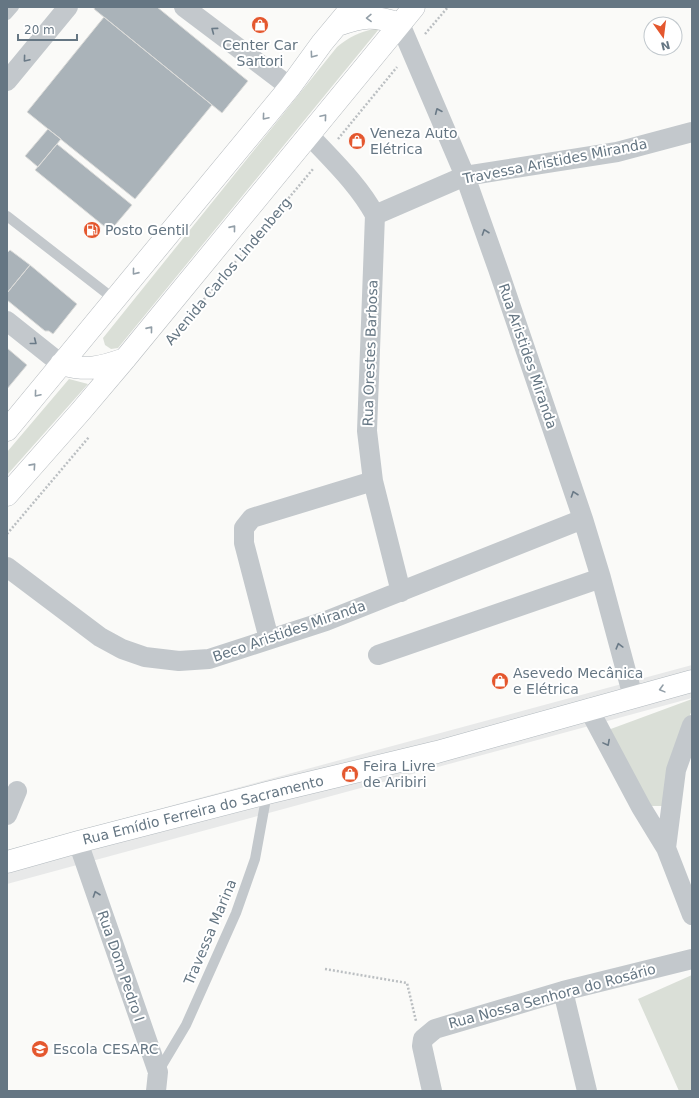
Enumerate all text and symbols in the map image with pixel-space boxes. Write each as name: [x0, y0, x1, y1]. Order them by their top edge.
one-way arrow: [366, 14, 372, 22]
shop icon: Center Car Sartori: [250, 15, 270, 35]
scale bar: [18, 16, 77, 42]
north arrow: [643, 16, 683, 56]
text: 20 m: [24, 23, 55, 37]
one-way arrow: [211, 27, 218, 34]
place label: Center Car Sartori: [222, 37, 298, 69]
text: N: [659, 38, 671, 53]
one-way arrow: [310, 51, 318, 58]
one-way arrow: [23, 54, 30, 61]
one-way arrow: [434, 108, 442, 115]
one-way arrow: [262, 112, 269, 119]
one-way arrow: [319, 114, 326, 122]
place label: Veneza Auto Elétrica: [370, 125, 457, 157]
shop icon: Veneza Auto Elétrica: [347, 131, 367, 151]
street label: Travessa Aristides Miranda: [461, 135, 648, 187]
street label: Avenida Carlos Lindenberg: [162, 194, 294, 348]
fuel station icon: Posto Gentil: [82, 220, 102, 240]
place label: Posto Gentil: [105, 222, 189, 238]
one-way arrow: [228, 226, 235, 233]
one-way arrow: [481, 229, 490, 236]
one-way arrow: [133, 268, 140, 275]
street label: Rua Orestes Barbosa: [359, 280, 381, 426]
street label: Rua Aristides Miranda: [496, 281, 560, 431]
one-way arrow: [145, 326, 152, 333]
one-way arrow: [30, 338, 37, 345]
one-way arrow: [34, 390, 41, 397]
one-way arrow: [28, 463, 35, 470]
one-way arrow: [571, 491, 579, 498]
street label: Beco Aristides Miranda: [210, 597, 368, 665]
one-way arrow: [615, 642, 624, 649]
place label: Asevedo Mecânica e Elétrica: [513, 665, 643, 697]
shop icon: Asevedo Mecânica e Elétrica: [490, 671, 510, 691]
one-way arrow: [659, 684, 666, 692]
one-way arrow: [602, 739, 610, 747]
place label: Feira Livre de Aribiri: [363, 758, 436, 790]
shop icon: Feira Livre de Aribiri: [340, 764, 360, 784]
street label: Rua Emídio Ferreira do Sacramento: [81, 772, 325, 848]
street label: Travessa Marina: [180, 877, 239, 988]
one-way arrow: [92, 891, 101, 898]
street label: Rua Dom Pedro I: [94, 908, 148, 1024]
street label: Rua Nossa Senhora do Rosário: [447, 961, 657, 1031]
school or university icon: Escola CESARC: [30, 1039, 50, 1059]
place label: Escola CESARC: [53, 1041, 159, 1057]

